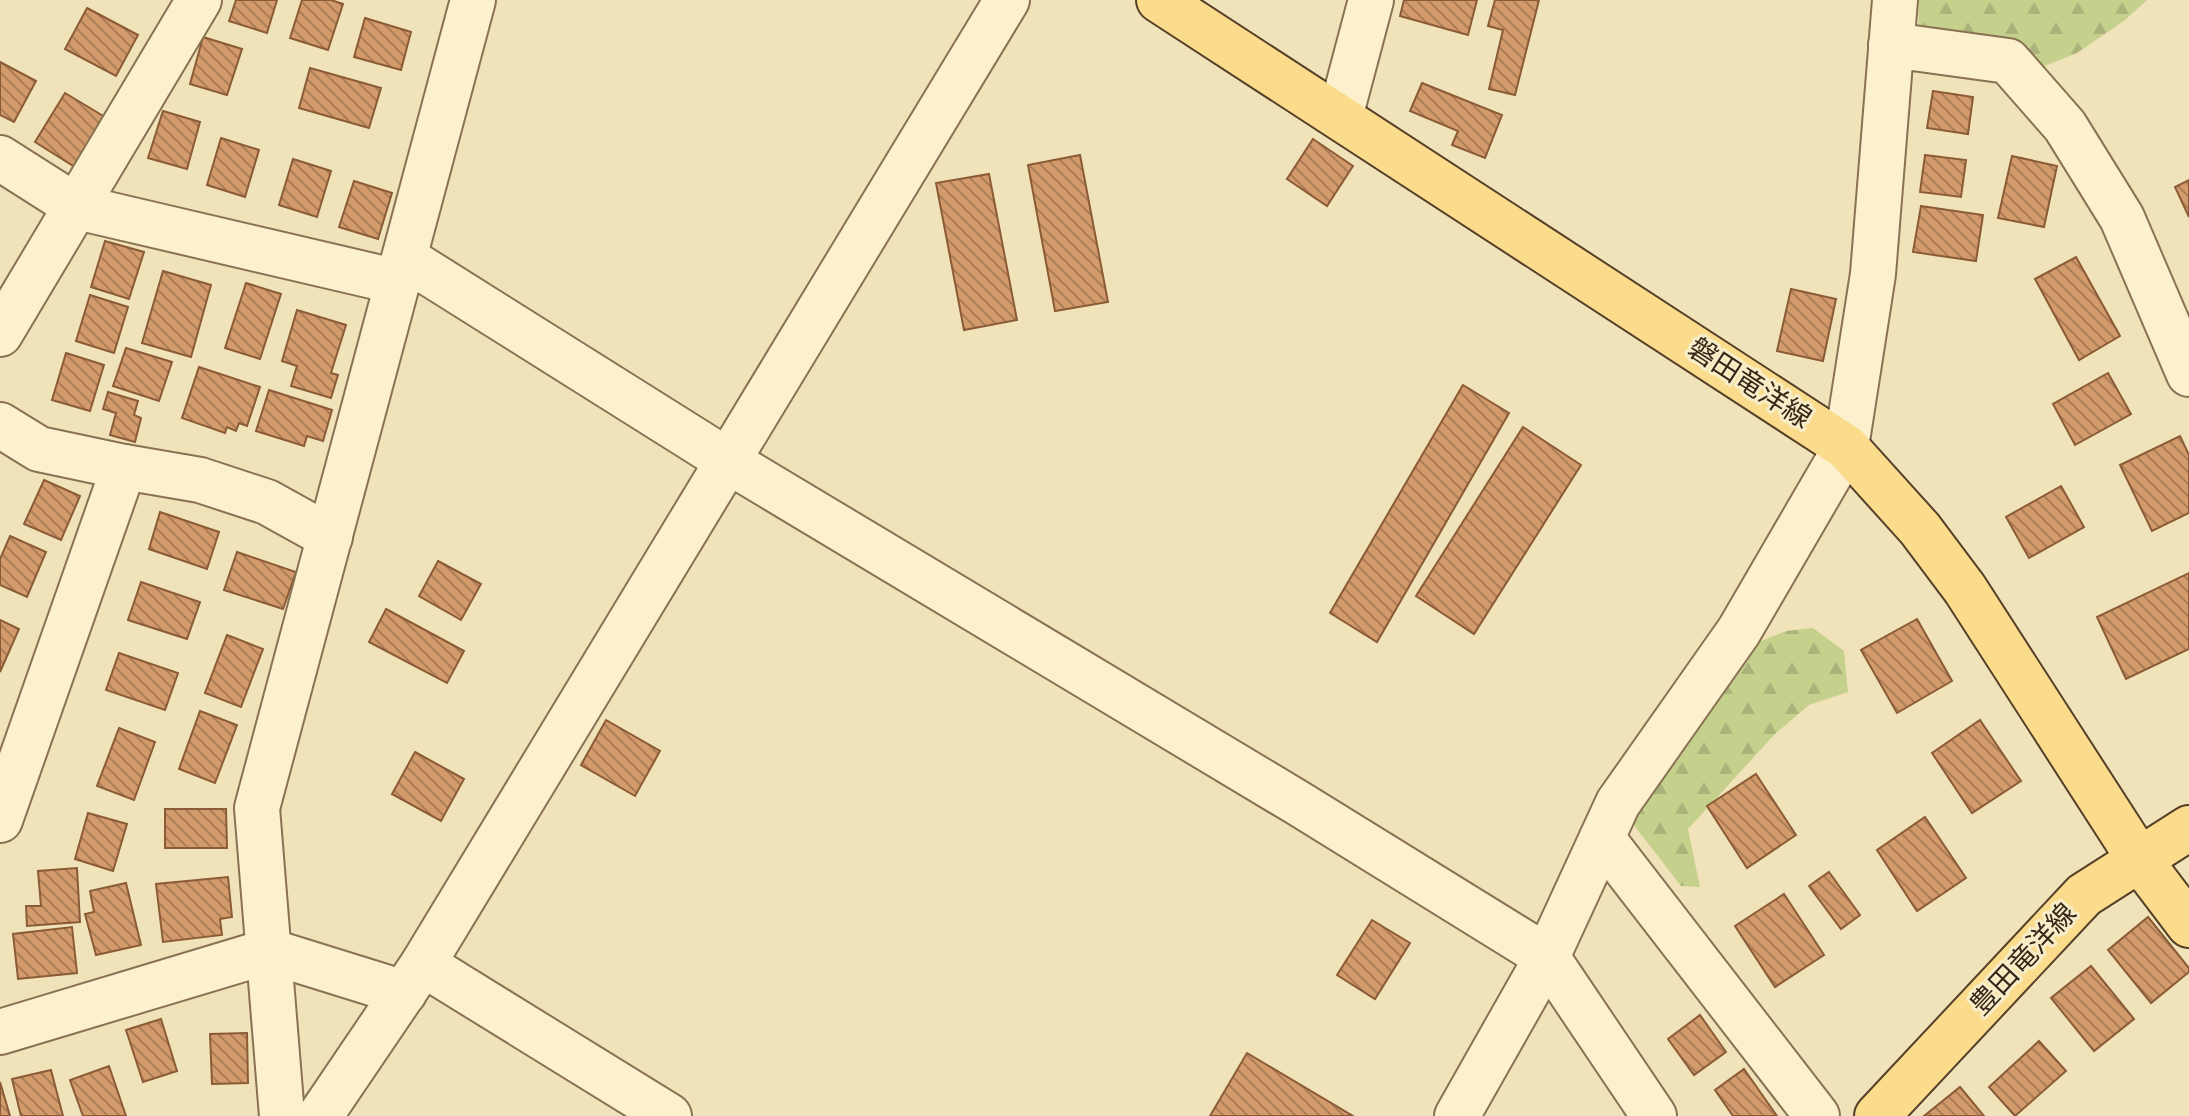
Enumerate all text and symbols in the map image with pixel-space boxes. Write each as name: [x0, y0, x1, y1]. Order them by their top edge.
street label: 磐田竜洋線: [1683, 332, 1817, 434]
street label: 豊田竜洋線: [1964, 897, 2082, 1021]

